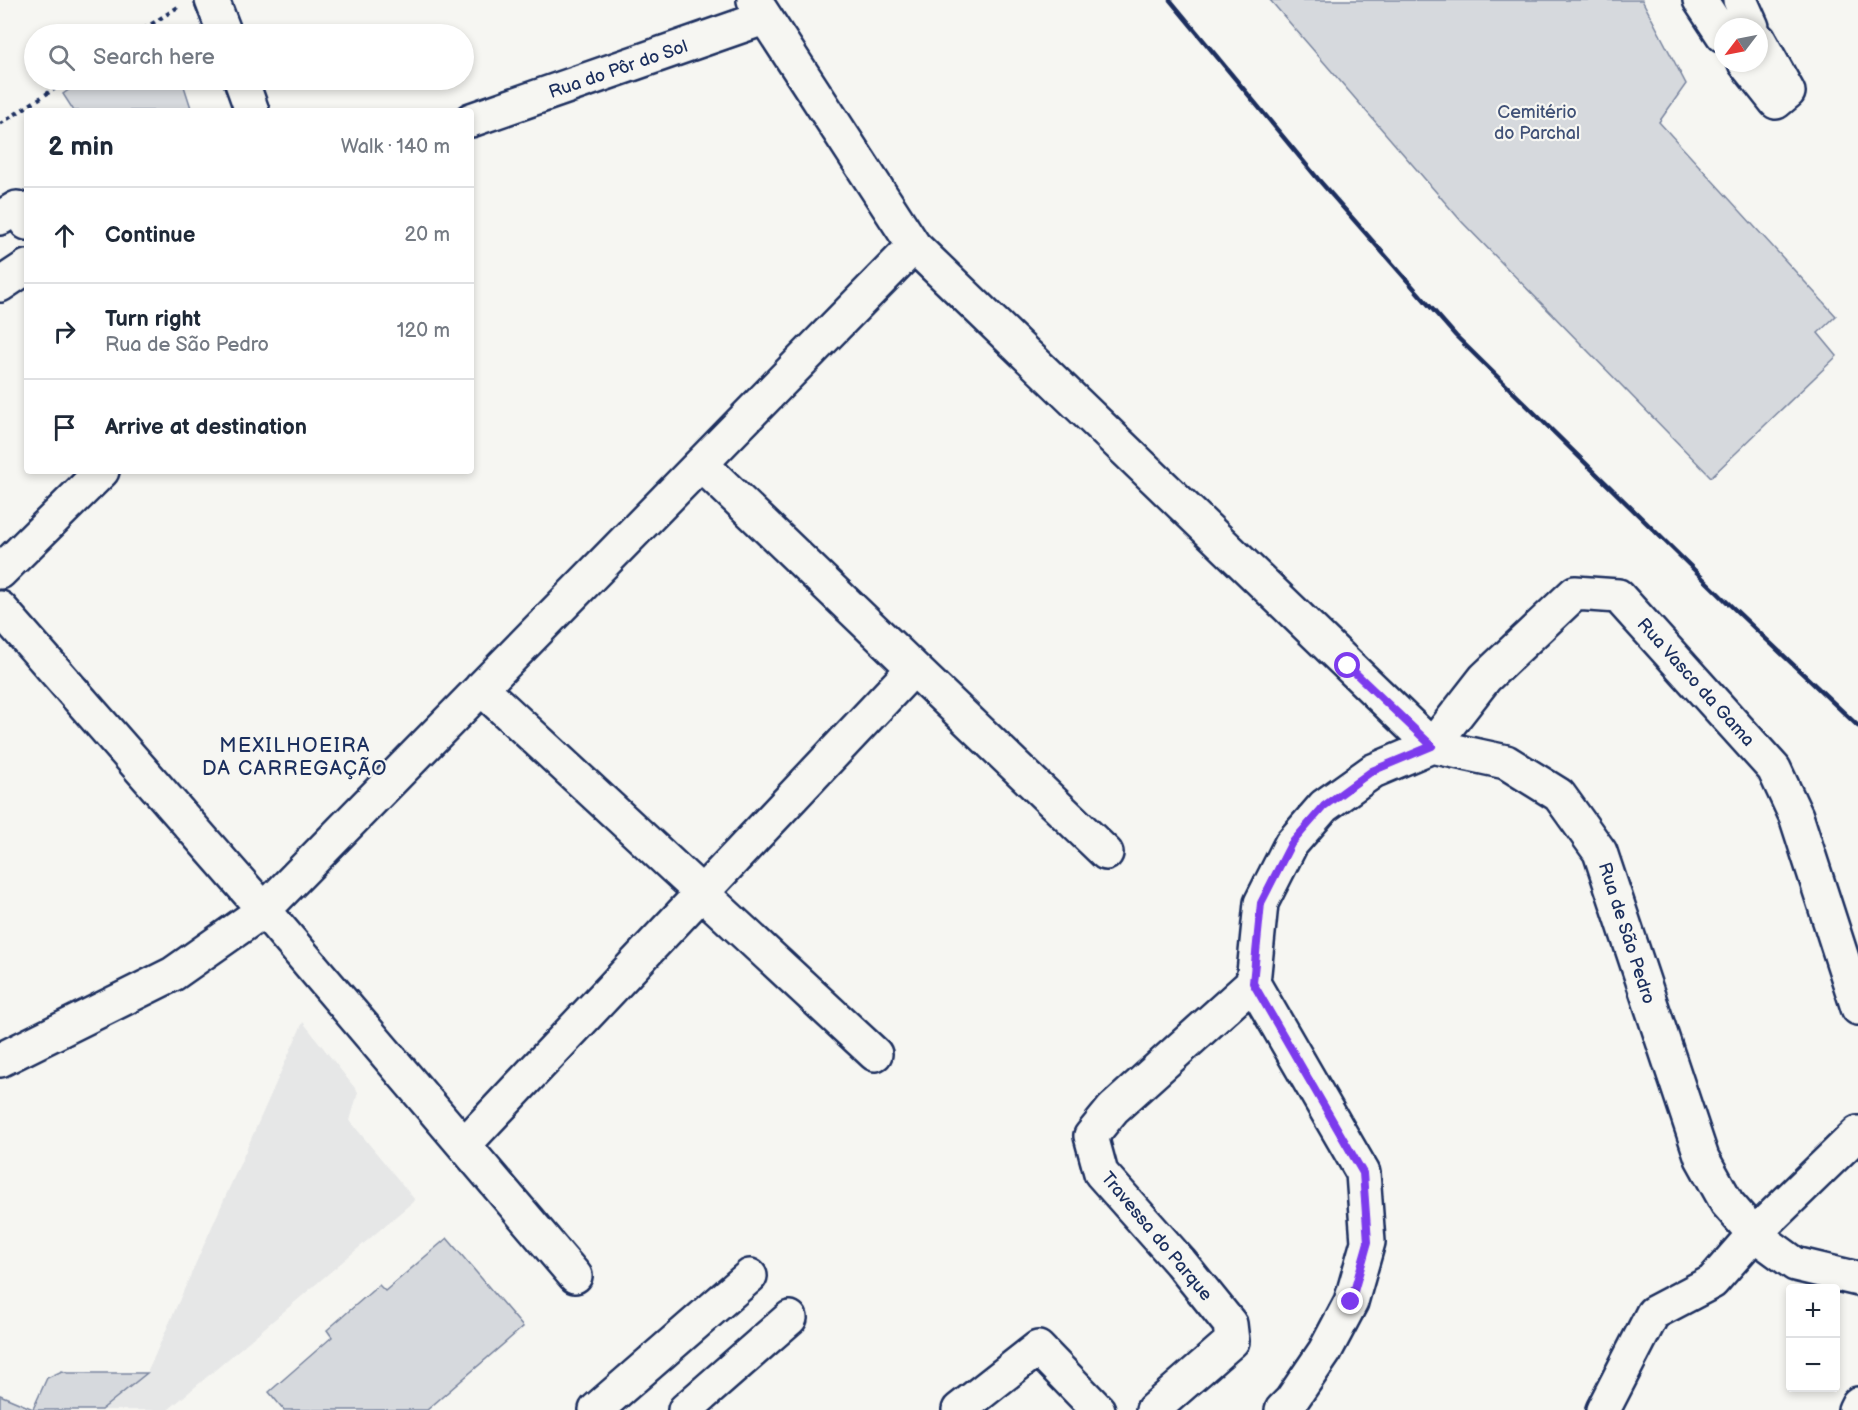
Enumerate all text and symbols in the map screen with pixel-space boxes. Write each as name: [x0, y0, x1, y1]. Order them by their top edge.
north arrow: [1714, 18, 1768, 72]
search box: [24, 24, 474, 90]
street label: Rua do Pôr do Sol: [546, 36, 690, 103]
icon: search: [45, 41, 78, 74]
text: Search here: [93, 44, 215, 71]
park label: Cemitério do Parchal: [1494, 102, 1580, 144]
text: 2 min: [48, 132, 114, 163]
text: Walk · 140 m: [341, 135, 450, 159]
icon: ahead: [48, 219, 81, 252]
text: Continue: [105, 222, 195, 249]
text: 20 m: [405, 223, 450, 247]
text: Turn right: [105, 306, 201, 333]
icon: right: [48, 315, 81, 348]
text: 120 m: [397, 319, 450, 343]
text: Rua de São Pedro: [105, 333, 269, 357]
icon: arrive: [48, 411, 81, 444]
text: Arrive at destination: [105, 414, 307, 441]
street label: Rua Vasco da Gama: [1633, 614, 1759, 751]
route start: [1334, 652, 1360, 678]
district label: MEXILHOEIRA DA CARREGAÇÃO: [202, 734, 388, 781]
street label: Rua de São Pedro: [1594, 860, 1659, 1007]
street label: Travessa do Parque: [1097, 1168, 1217, 1305]
map controls: [1786, 1284, 1840, 1392]
button: +: [1786, 1284, 1840, 1338]
route end: [1337, 1288, 1363, 1314]
button: −: [1786, 1338, 1840, 1392]

